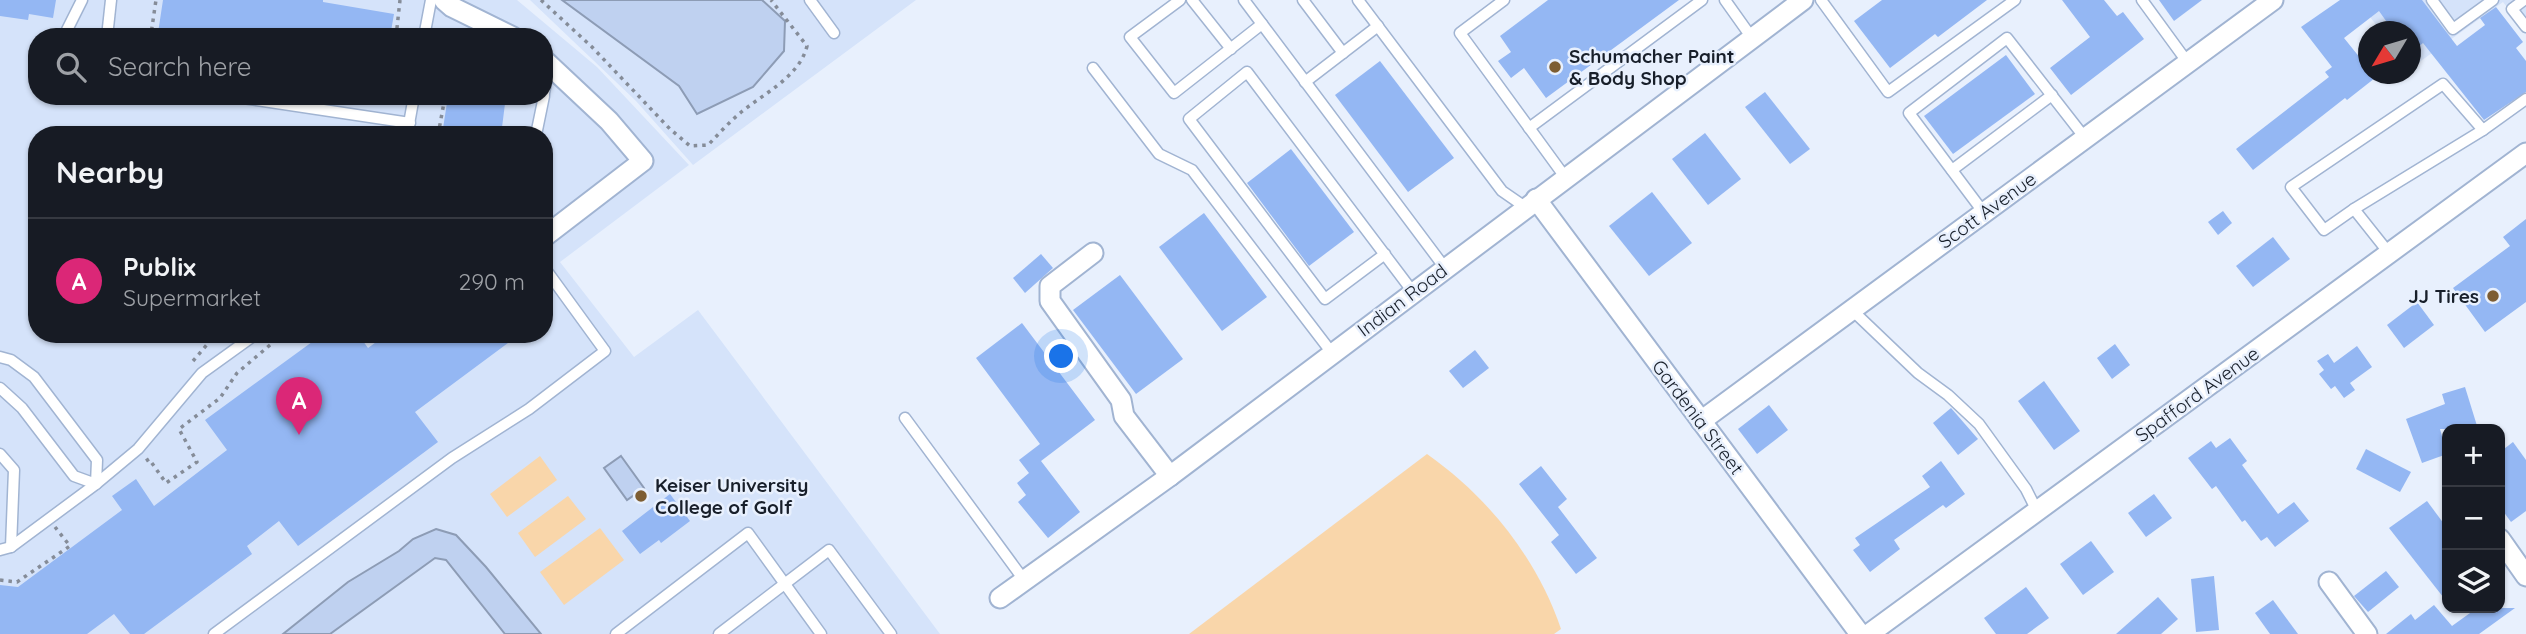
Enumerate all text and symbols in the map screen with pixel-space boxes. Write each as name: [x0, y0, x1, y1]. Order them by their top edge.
north arrow: [2358, 21, 2421, 84]
search box: [28, 28, 553, 105]
place label: Schumacher Paint & Body Shop: [1569, 44, 1735, 90]
icon: search: [52, 48, 90, 86]
text: Search here: [108, 50, 252, 83]
marker: Schumacher Paint & Body Shop: [1547, 59, 1563, 75]
text: Nearby: [56, 153, 164, 191]
street label: Scott Avenue: [1933, 166, 2041, 254]
text: Publix: [123, 250, 196, 283]
street label: Indian Road: [1352, 258, 1452, 342]
text: A: [72, 267, 86, 296]
text: 290 m: [458, 267, 525, 296]
text: Supermarket: [123, 283, 261, 312]
place label: JJ Tires: [2408, 284, 2479, 308]
marker: JJ Tires: [2485, 288, 2501, 304]
your location: [1044, 339, 1078, 373]
street label: Spafford Avenue: [2130, 341, 2264, 447]
street label: Gardenia Street: [1647, 355, 1749, 479]
pin: A: [276, 377, 322, 435]
map controls: [2442, 424, 2505, 613]
button: +: [2442, 424, 2505, 487]
place label: Keiser University College of Golf: [655, 473, 808, 519]
button: −: [2442, 487, 2505, 550]
marker: Keiser University College of Golf: [633, 488, 649, 504]
button: layers: [2442, 550, 2505, 613]

